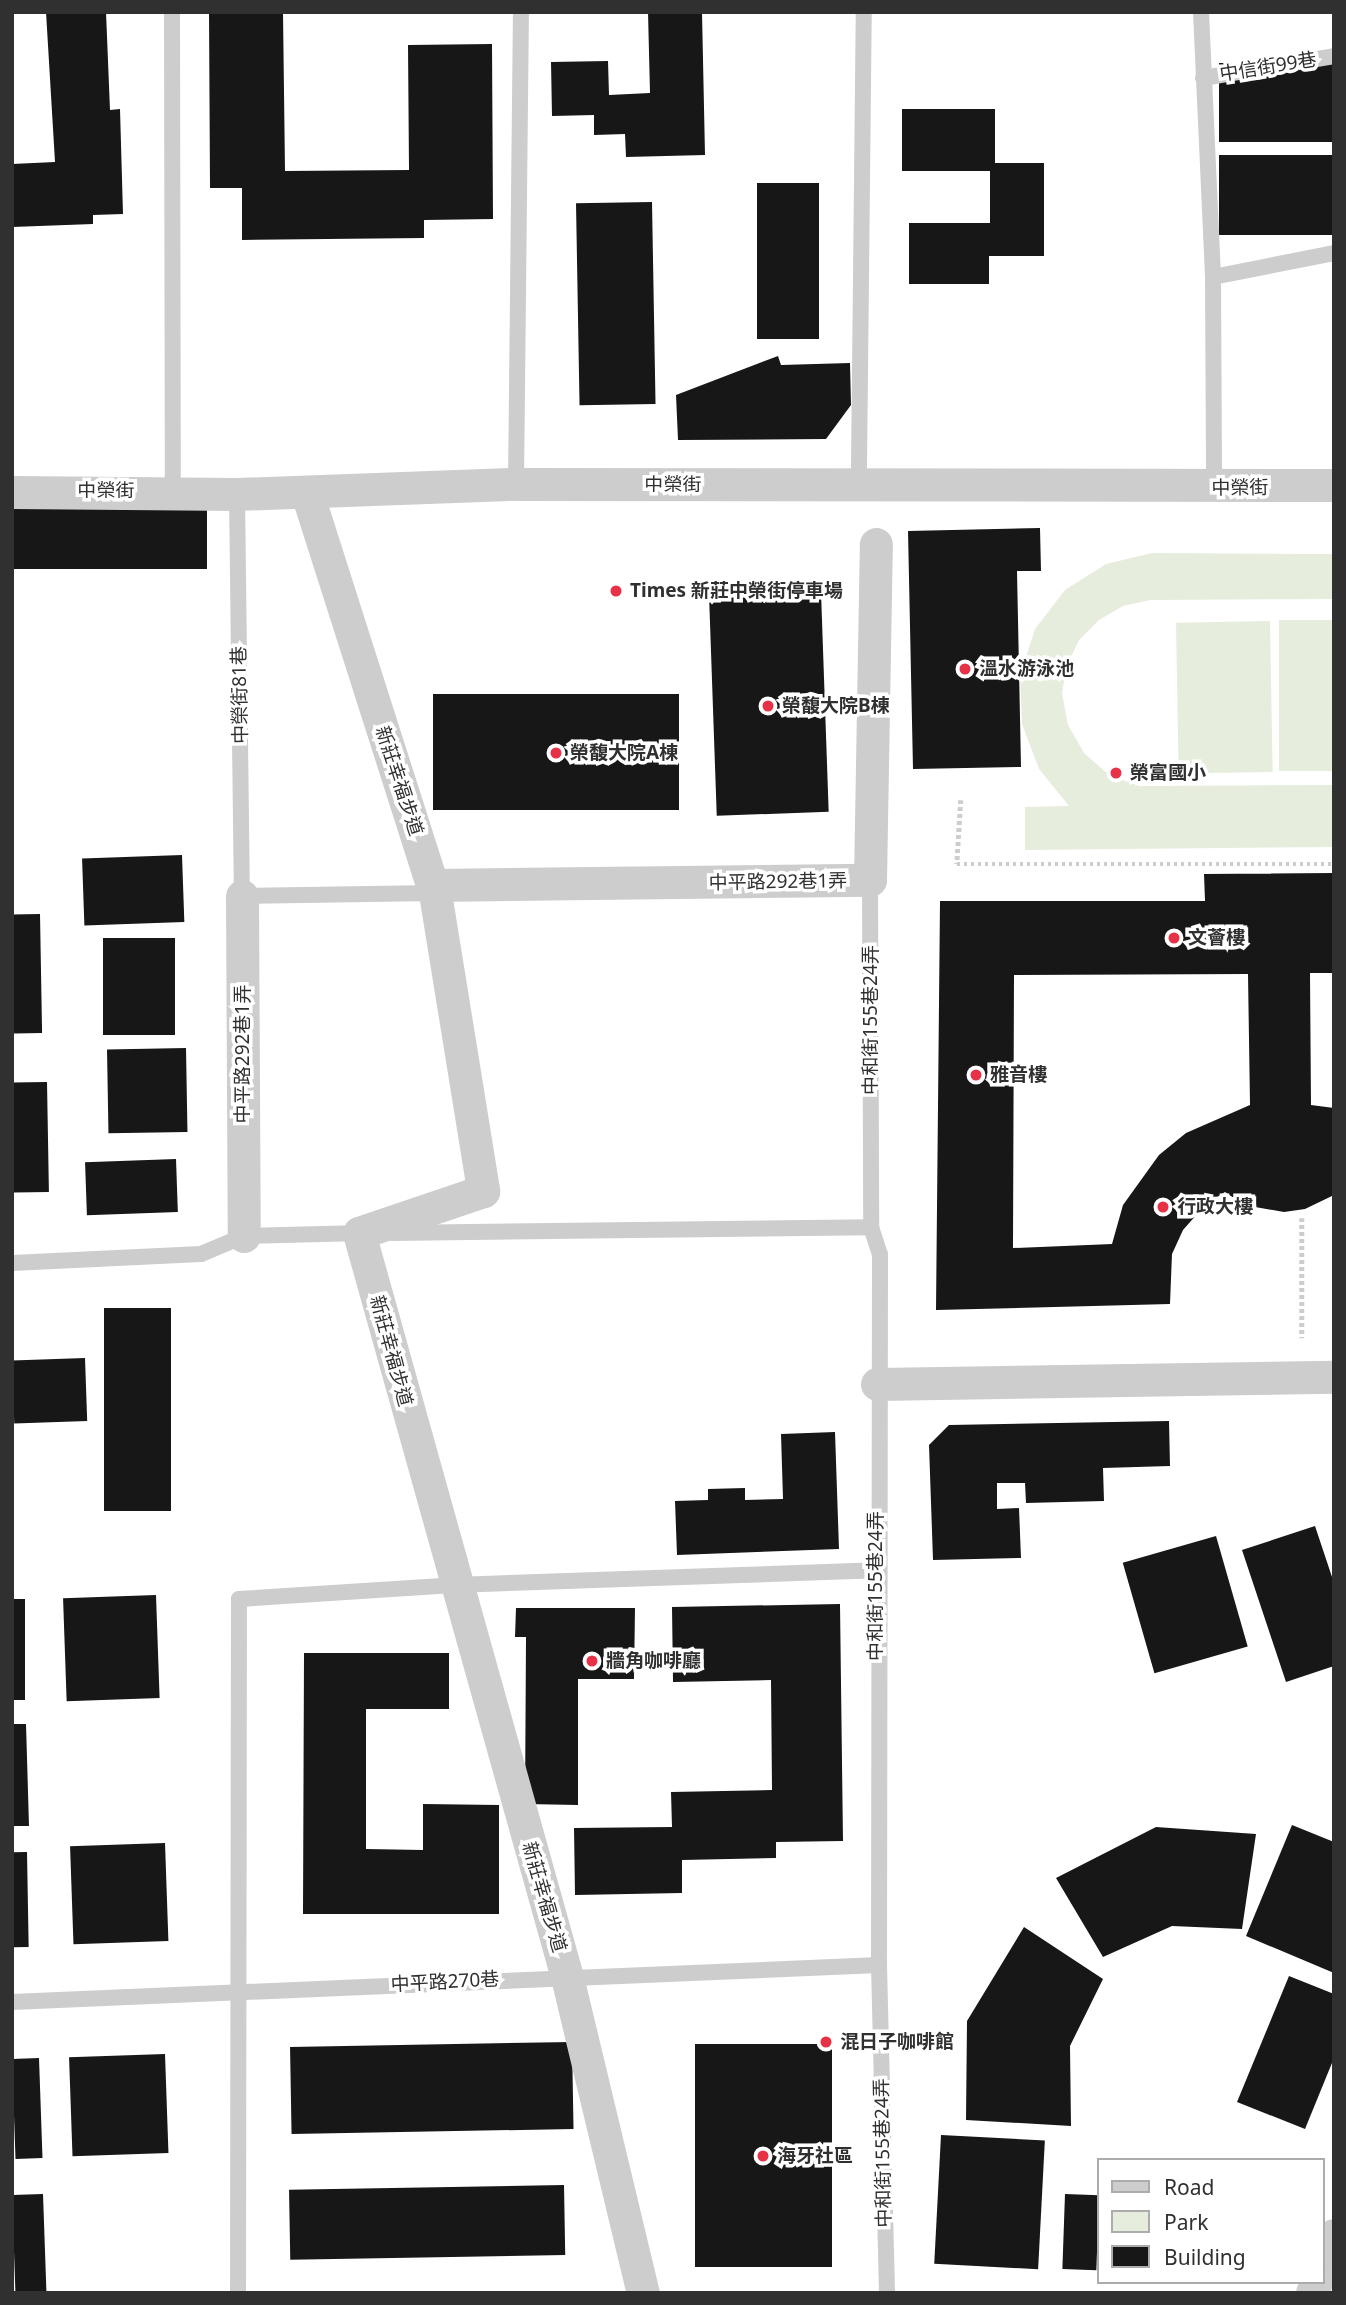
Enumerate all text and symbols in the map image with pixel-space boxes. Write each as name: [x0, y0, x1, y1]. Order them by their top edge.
street label: 中信街99巷: [1218, 48, 1318, 86]
street label: 中榮街: [645, 474, 701, 496]
street label: 中榮街: [1211, 476, 1269, 500]
street label: 中榮街: [78, 480, 134, 502]
place label: Times 新莊中榮街停車場: [630, 580, 843, 602]
marker: Times 新莊中榮街停車場: [608, 583, 624, 599]
street label: 中榮街81巷: [228, 646, 252, 744]
place label: 溫水游泳池: [979, 658, 1074, 680]
marker: 溫水游泳池: [957, 661, 973, 677]
place label: 榮馥大院B棟: [782, 695, 890, 717]
marker: 榮馥大院B棟: [760, 698, 776, 714]
street label: 新莊幸福步道: [371, 723, 427, 839]
place label: 榮馥大院A棟: [570, 742, 678, 764]
marker: 榮馥大院A棟: [548, 745, 564, 761]
place label: 榮富國小: [1130, 762, 1206, 784]
marker: 榮富國小: [1108, 765, 1124, 781]
street label: 中平路292巷1弄: [709, 869, 847, 895]
place label: 文薈樓: [1188, 927, 1245, 949]
marker: 文薈樓: [1166, 930, 1182, 946]
street label: 中和街155巷24弄: [860, 945, 882, 1095]
street label: 中平路292巷1弄: [232, 985, 254, 1123]
place label: 雅音樓: [990, 1064, 1047, 1086]
marker: 雅音樓: [968, 1067, 984, 1083]
place label: 行政大樓: [1177, 1196, 1253, 1218]
marker: 行政大樓: [1155, 1199, 1171, 1215]
street label: 新莊幸福步道: [365, 1293, 417, 1409]
street label: 中和街155巷24弄: [865, 1511, 887, 1661]
place label: 牆角咖啡廳: [606, 1650, 701, 1672]
marker: 牆角咖啡廳: [584, 1653, 600, 1669]
street label: 新莊幸福步道: [517, 1839, 571, 1955]
street label: 中平路270巷: [390, 1968, 500, 1996]
place label: 混日子咖啡館: [840, 2031, 954, 2053]
marker: 混日子咖啡館: [818, 2034, 834, 2050]
street label: 中和街155巷24弄: [870, 2078, 896, 2228]
place label: 海牙社區: [777, 2145, 853, 2167]
marker: 海牙社區: [755, 2148, 771, 2164]
legend: [1098, 2158, 1325, 2284]
text: Road: [1164, 2173, 1214, 2201]
text: Park: [1164, 2208, 1208, 2236]
text: Building: [1164, 2243, 1246, 2271]

